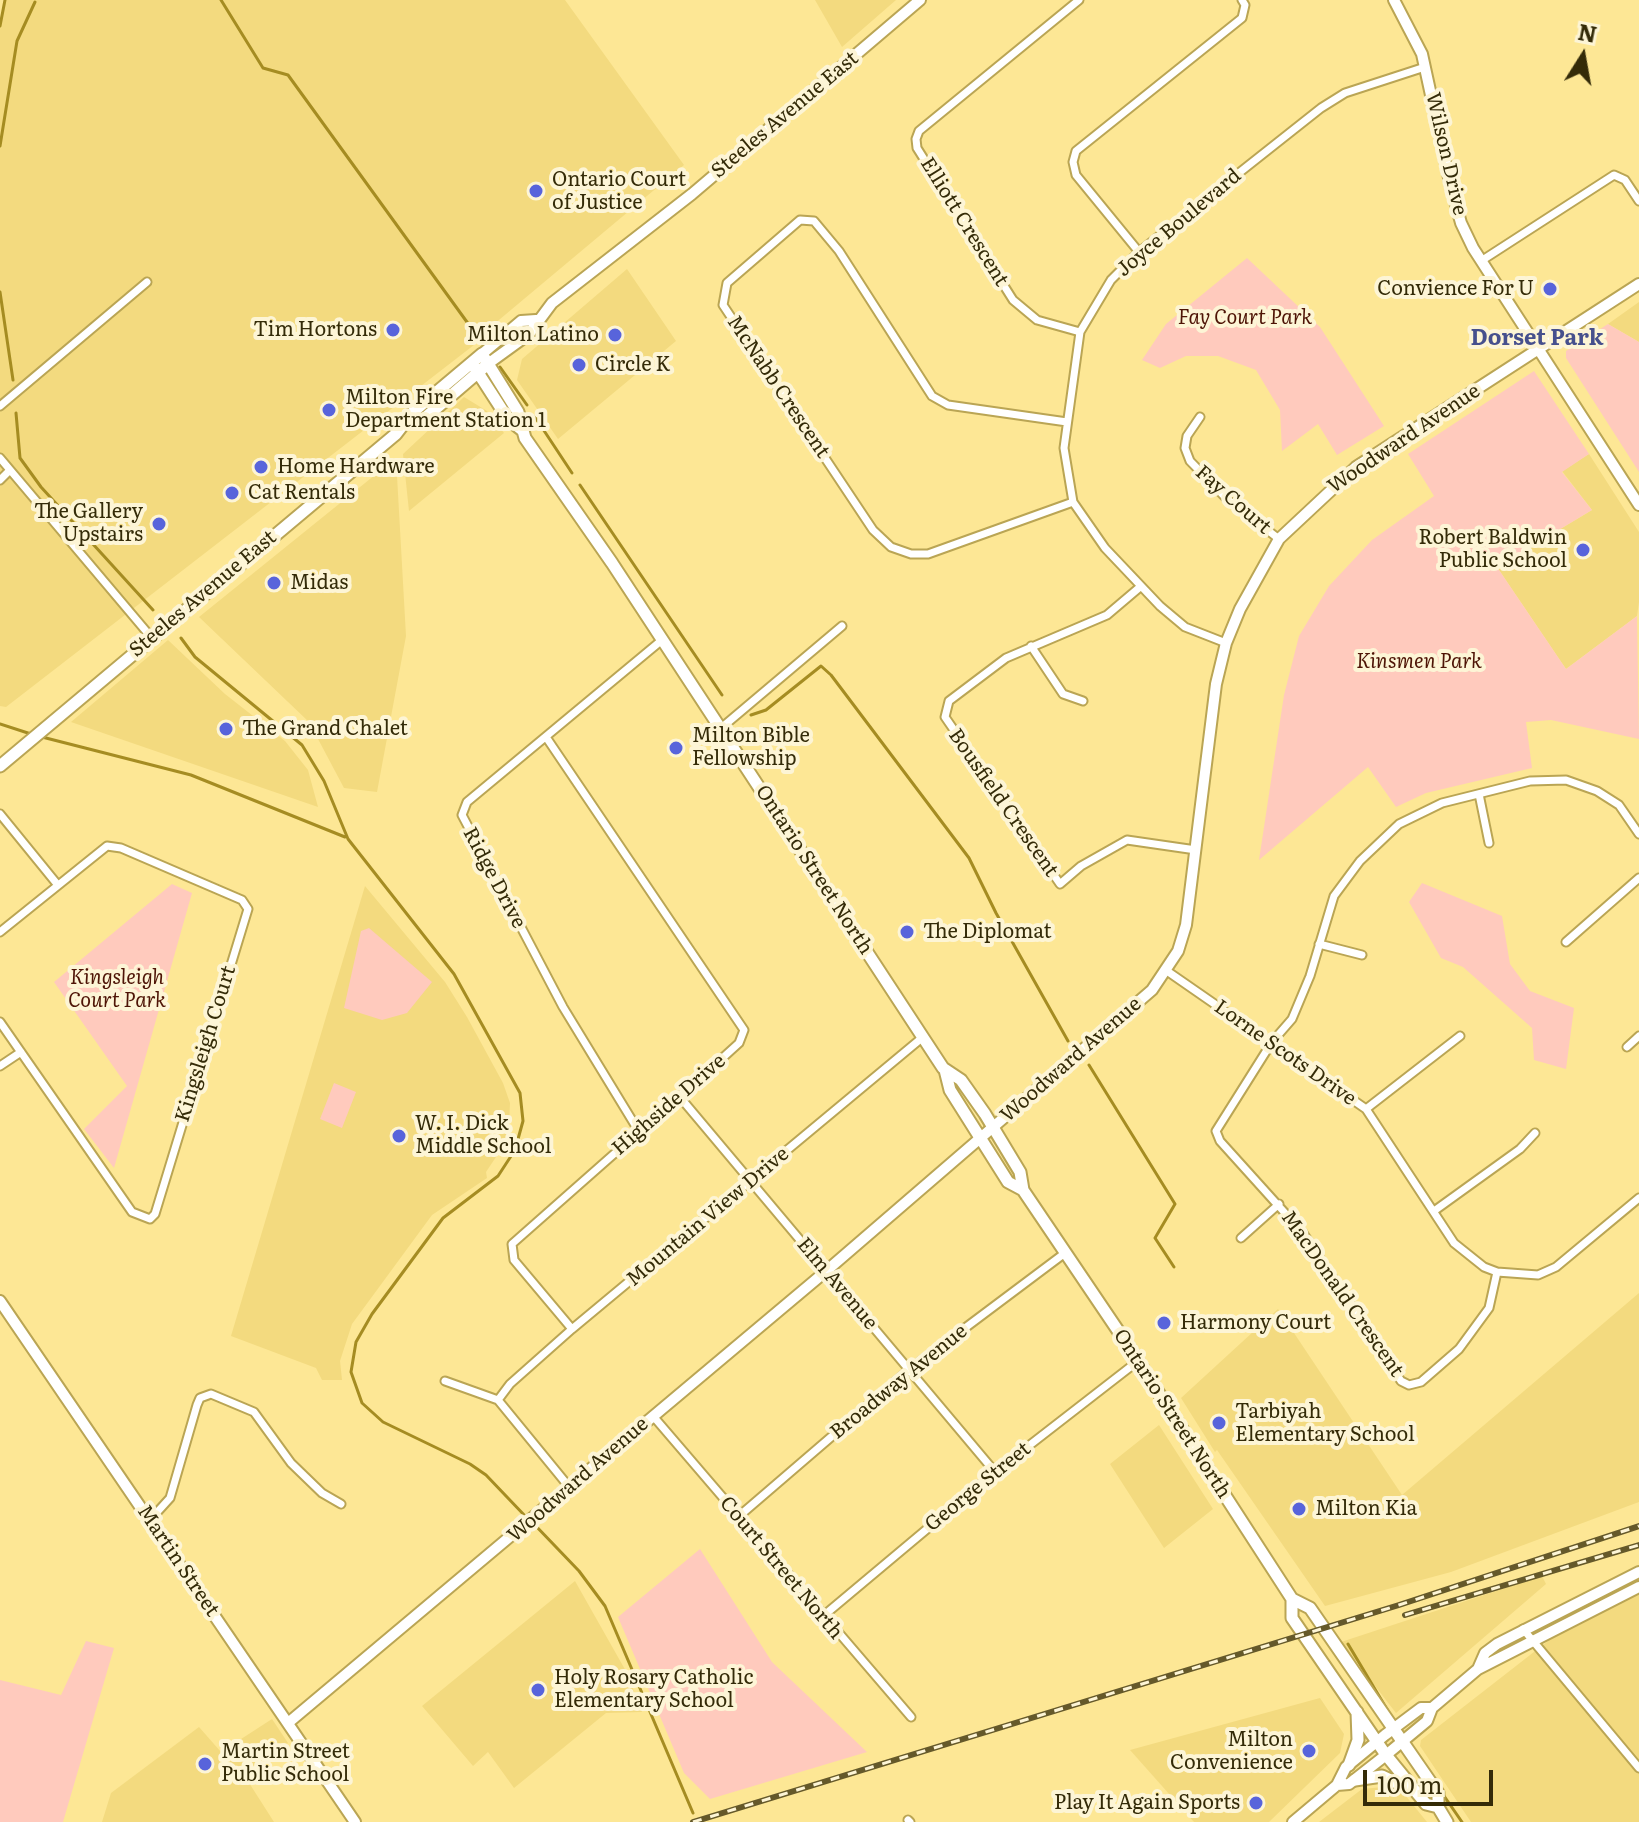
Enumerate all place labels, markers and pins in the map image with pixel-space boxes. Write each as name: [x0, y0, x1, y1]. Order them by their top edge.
place label: Ontario Court of Justice: [552, 168, 686, 215]
marker: Ontario Court of Justice: [527, 182, 545, 200]
place label: Convience For U: [1377, 277, 1534, 301]
marker: Convience For U: [1541, 280, 1559, 298]
place label: Tim Hortons: [253, 318, 377, 342]
marker: Tim Hortons: [384, 321, 402, 339]
place label: Milton Latino: [467, 323, 599, 347]
marker: Milton Latino: [606, 326, 624, 344]
place label: Circle K: [595, 353, 671, 377]
marker: Circle K: [570, 356, 588, 374]
place label: Milton Fire Department Station 1: [345, 386, 546, 433]
marker: Milton Fire Department Station 1: [320, 401, 338, 419]
place label: Home Hardware: [277, 455, 435, 479]
marker: Home Hardware: [252, 458, 270, 476]
place label: Cat Rentals: [248, 481, 355, 505]
marker: Cat Rentals: [223, 484, 241, 502]
place label: The Gallery Upstairs: [34, 500, 143, 547]
marker: The Gallery Upstairs: [150, 515, 168, 533]
place label: Robert Baldwin Public School: [1419, 526, 1567, 573]
marker: Robert Baldwin Public School: [1574, 541, 1592, 559]
place label: Midas: [290, 571, 348, 595]
marker: Midas: [265, 574, 283, 592]
place label: The Grand Chalet: [242, 717, 408, 741]
marker: The Grand Chalet: [217, 720, 235, 738]
place label: Milton Bible Fellowship: [692, 724, 810, 771]
marker: Milton Bible Fellowship: [667, 739, 685, 757]
place label: The Diplomat: [923, 920, 1052, 944]
marker: The Diplomat: [898, 923, 916, 941]
place label: W. I. Dick Middle School: [415, 1112, 551, 1159]
marker: W. I. Dick Middle School: [390, 1127, 408, 1145]
place label: Harmony Court: [1180, 1311, 1331, 1335]
marker: Harmony Court: [1155, 1314, 1173, 1332]
place label: Tarbiyah Elementary School: [1235, 1400, 1415, 1447]
marker: Tarbiyah Elementary School: [1210, 1414, 1228, 1432]
place label: Milton Kia: [1315, 1497, 1417, 1521]
marker: Milton Kia: [1290, 1500, 1308, 1518]
place label: Holy Rosary Catholic Elementary School: [554, 1666, 753, 1713]
marker: Holy Rosary Catholic Elementary School: [529, 1681, 547, 1699]
place label: Milton Convenience: [1170, 1728, 1293, 1775]
place label: Martin Street Public School: [221, 1740, 350, 1787]
marker: Milton Convenience: [1300, 1742, 1318, 1760]
marker: Martin Street Public School: [196, 1755, 214, 1773]
place label: Play It Again Sports: [1054, 1791, 1240, 1815]
marker: Play It Again Sports: [1247, 1794, 1265, 1812]

